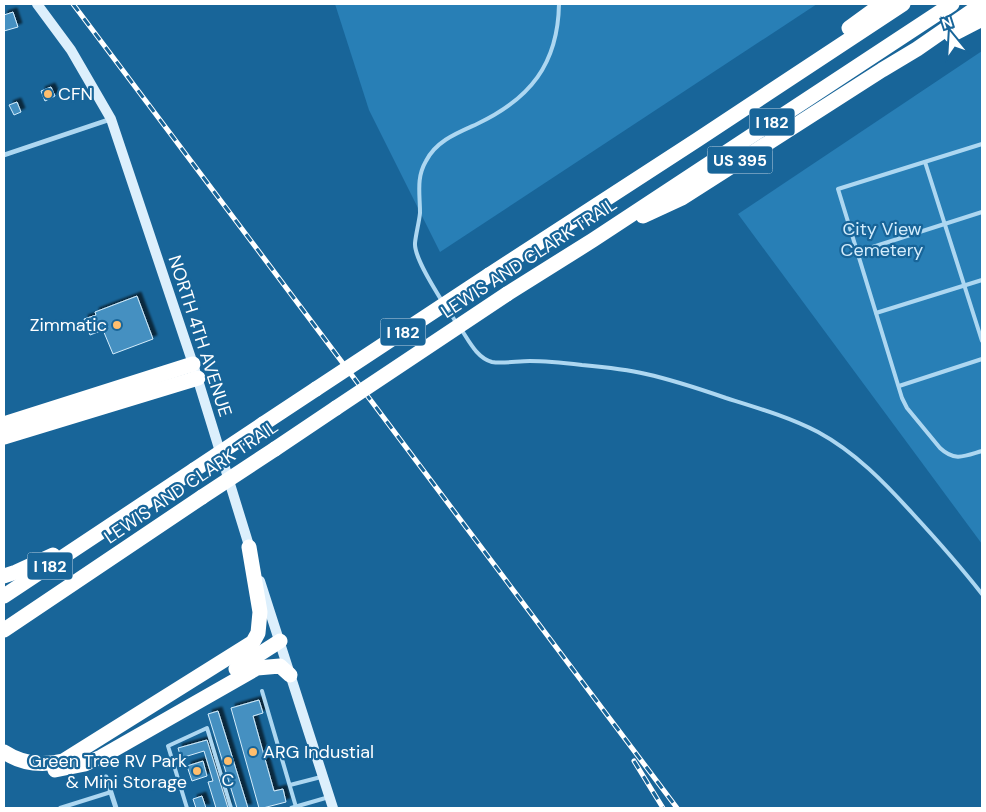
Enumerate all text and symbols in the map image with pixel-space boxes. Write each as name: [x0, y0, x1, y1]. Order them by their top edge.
north arrow: [926, 10, 976, 60]
text: N: [939, 12, 955, 33]
place label: CFN: [58, 82, 93, 106]
marker: CFN: [42, 88, 54, 100]
road number: I 182: [750, 108, 794, 136]
road number: US 395: [708, 146, 772, 174]
street label: LEWIS AND CLARK TRAIL: [437, 192, 621, 324]
park label: City View Cemetery: [841, 217, 923, 262]
street label: NORTH 4TH AVENUE: [163, 252, 237, 420]
place label: Zimmatic: [30, 313, 107, 337]
road number: I 182: [380, 318, 426, 346]
marker: Zimmatic: [111, 319, 123, 331]
street label: LEWIS AND CLARK TRAIL: [99, 415, 283, 549]
road number: I 182: [28, 552, 72, 580]
place label: ARG Industial: [263, 740, 374, 764]
marker: ARG Industial: [247, 746, 259, 758]
place label: Green Tree RV Park & Mini Storage: [28, 749, 187, 794]
marker: C: [222, 755, 234, 767]
marker: Green Tree RV Park & Mini Storage: [191, 765, 203, 777]
place label: C: [222, 768, 235, 792]

